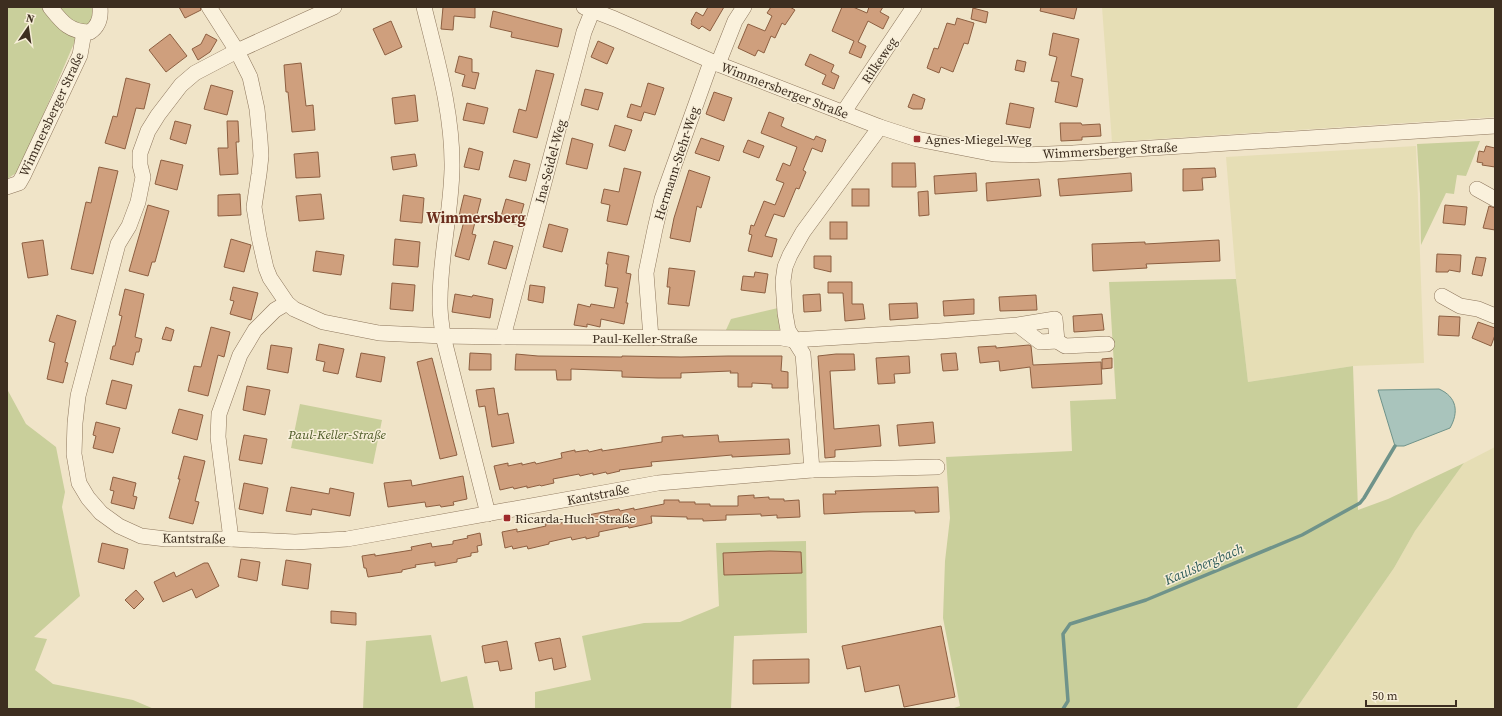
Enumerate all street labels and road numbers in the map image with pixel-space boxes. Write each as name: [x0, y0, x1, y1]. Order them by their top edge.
street label: Rilkeweg: [858, 34, 901, 87]
street label: Wimmersberger Straße: [15, 49, 88, 179]
street label: Wimmersberger Straße: [719, 58, 851, 123]
street label: Hermann-Stehr-Weg: [650, 104, 703, 222]
street label: Ina-Seidel-Weg: [531, 117, 570, 205]
street label: Wimmersberger Straße: [1042, 138, 1178, 163]
street label: Paul-Keller-Straße: [592, 330, 698, 347]
street label: Kantstraße: [565, 480, 631, 509]
street label: Kantstraße: [162, 529, 226, 548]

